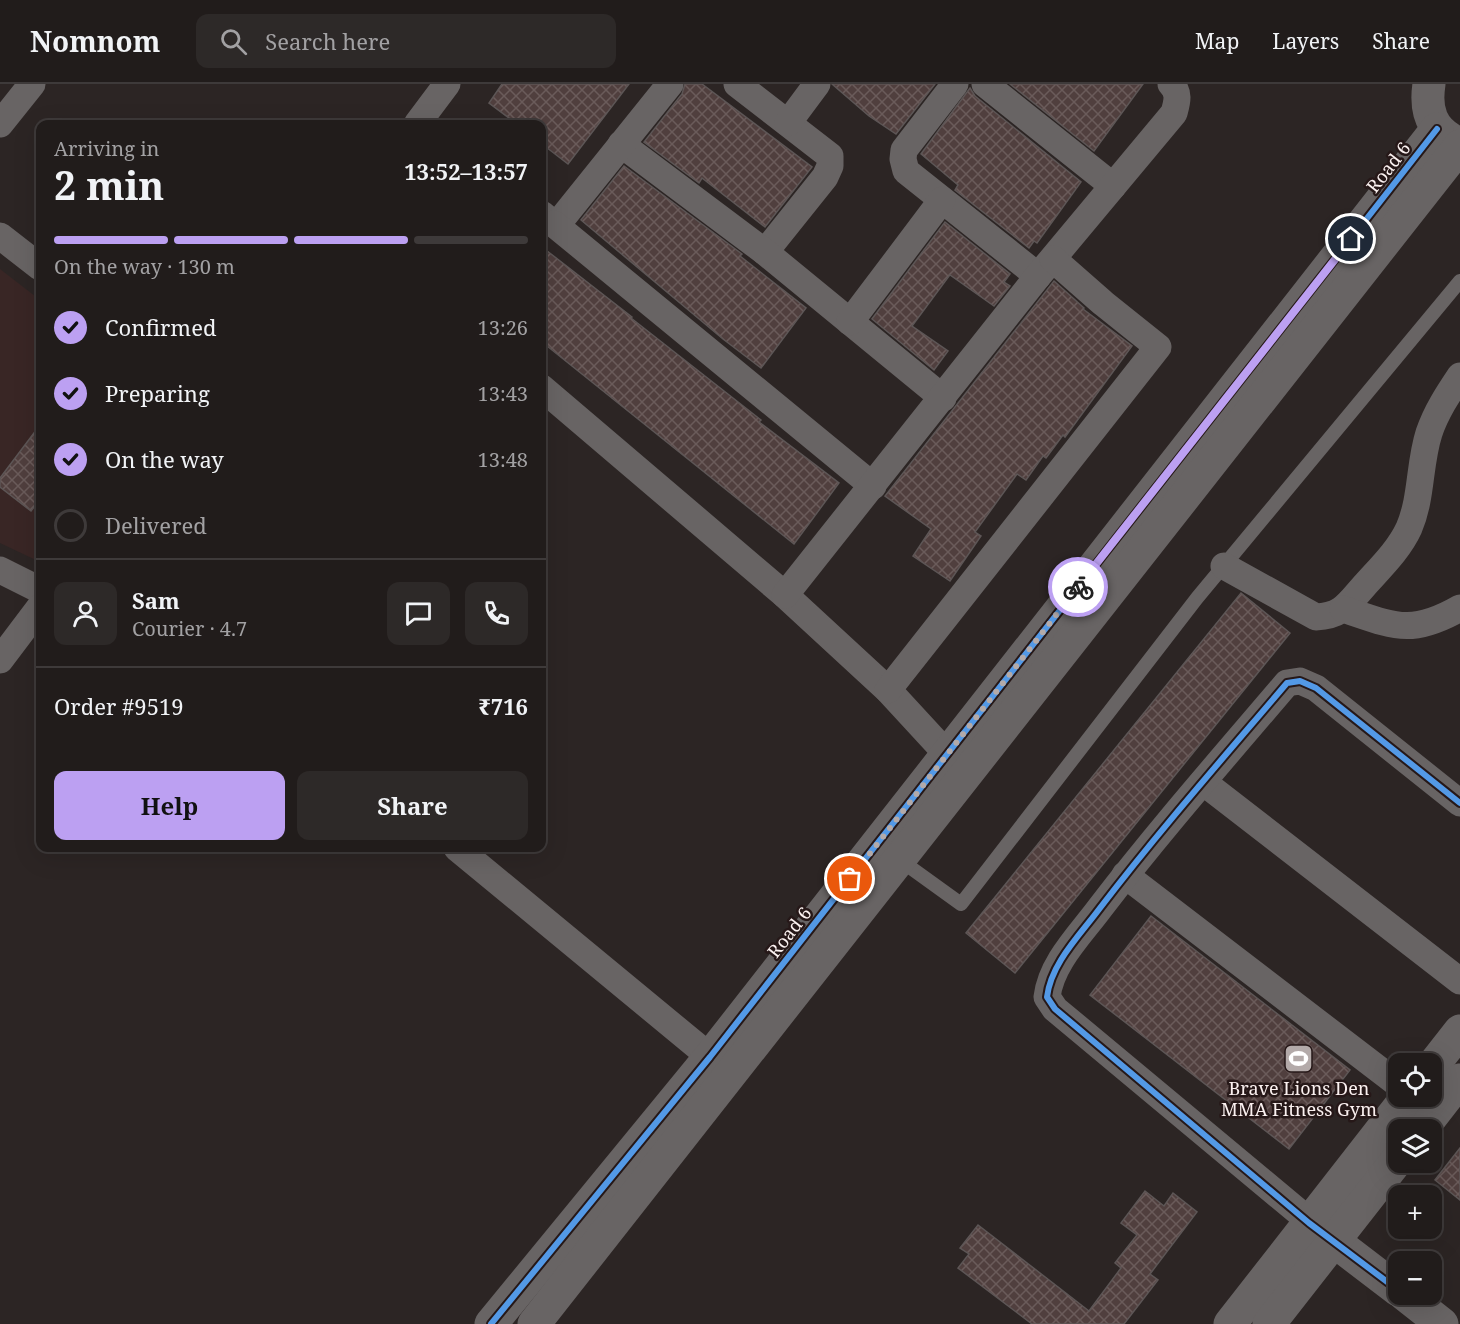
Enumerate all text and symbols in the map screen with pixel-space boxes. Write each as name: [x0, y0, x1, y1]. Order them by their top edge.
search box: [196, 14, 616, 68]
text: Nomnom: [30, 22, 160, 60]
icon: search: [217, 25, 250, 58]
text: Search here: [265, 26, 390, 56]
text: Map: [1195, 27, 1239, 55]
text: Layers: [1272, 27, 1339, 55]
text: Share: [1372, 27, 1430, 55]
text: Arriving in: [54, 135, 159, 162]
street label: Road 6: [1361, 137, 1415, 197]
text: 13:52–13:57: [404, 156, 528, 186]
text: 2 min: [54, 158, 164, 211]
pin: [1325, 213, 1376, 264]
icon: home: [1334, 222, 1367, 255]
text: On the way · 130 m: [54, 253, 235, 280]
icon: check: [54, 311, 87, 344]
text: Confirmed: [105, 312, 216, 342]
text: 13:26: [478, 314, 528, 341]
icon: check: [54, 377, 87, 410]
text: Preparing: [105, 378, 210, 408]
text: 13:43: [478, 380, 528, 407]
icon: check: [54, 443, 87, 476]
text: On the way: [105, 444, 224, 474]
text: 13:48: [478, 446, 528, 473]
text: Delivered: [105, 510, 207, 540]
courier: [1048, 557, 1108, 617]
icon: bike: [1062, 571, 1095, 604]
button: person: [54, 582, 117, 645]
button: chat: [387, 582, 450, 645]
button: phone: [465, 582, 528, 645]
text: Sam: [132, 585, 180, 615]
text: Courier · 4.7: [132, 615, 247, 642]
text: Order #9519: [54, 691, 184, 721]
text: ₹716: [478, 691, 528, 721]
button: Help: [54, 771, 285, 840]
button: Share: [297, 771, 528, 840]
pin: [824, 853, 875, 904]
icon: bag: [833, 862, 866, 895]
street label: Road 6: [762, 902, 816, 962]
sports icon: Brave Lions Den MMA Fitness Gym: [1283, 1043, 1315, 1075]
map controls: [1388, 1053, 1442, 1305]
button: locate: [1388, 1053, 1442, 1107]
place label: Brave Lions Den MMA Fitness Gym: [1221, 1076, 1377, 1121]
button: layers: [1388, 1119, 1442, 1173]
button: +: [1388, 1185, 1442, 1239]
button: −: [1388, 1251, 1442, 1305]

